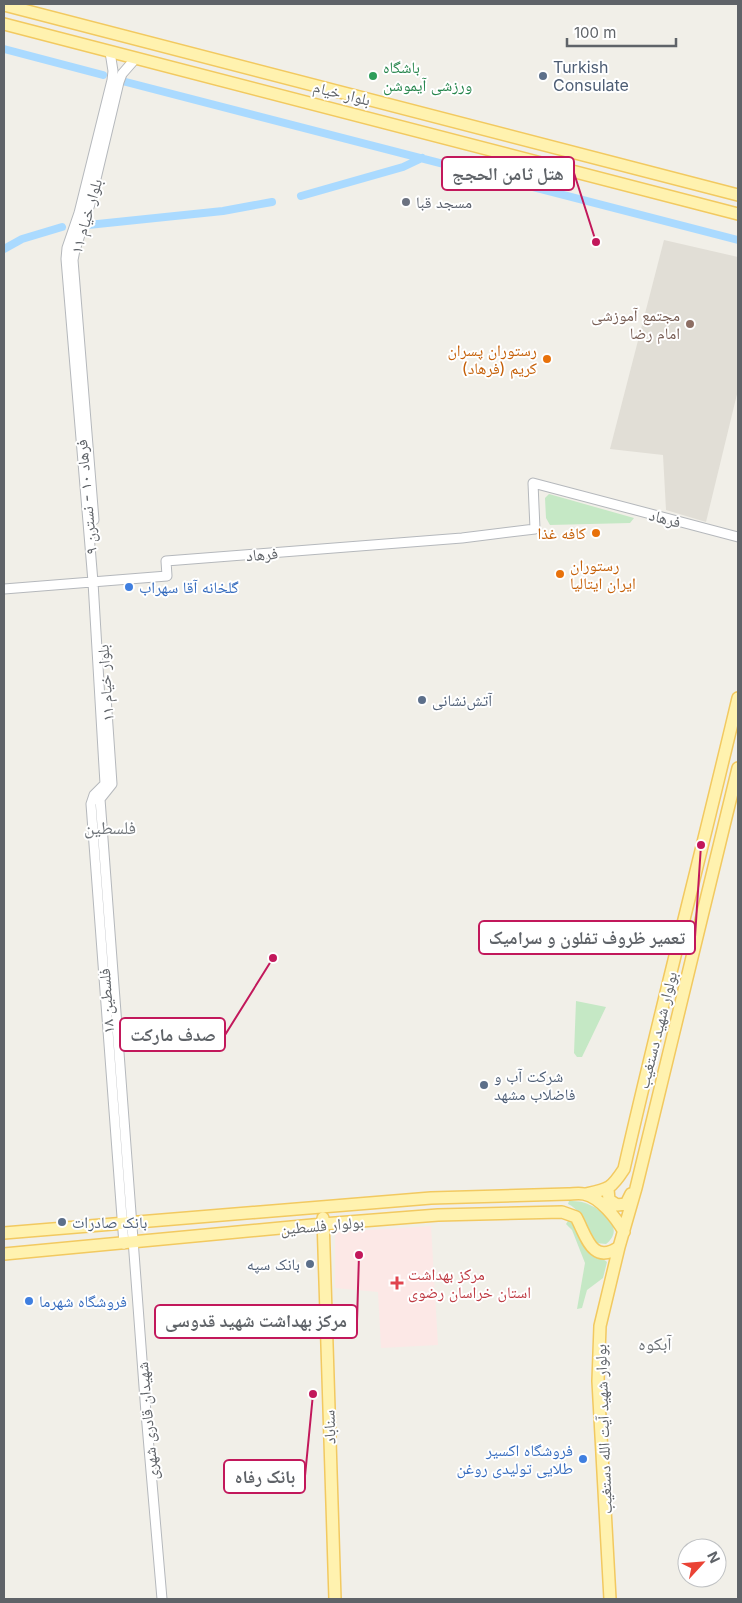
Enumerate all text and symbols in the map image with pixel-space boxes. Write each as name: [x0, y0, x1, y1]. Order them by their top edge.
scale bar: [567, 15, 676, 47]
text: 100 m: [574, 23, 616, 42]
place label: باشگاه ورزشی آیموشن: [383, 57, 472, 96]
place label: Turkish Consulate: [553, 57, 629, 95]
marker: باشگاه ورزشی آیموشن: [367, 70, 379, 82]
marker: Turkish Consulate: [537, 70, 549, 82]
street label: بلوار خیام: [311, 76, 373, 111]
callout: هتل ثامن الحجج: [442, 157, 574, 190]
text: هتل ثامن الحجج: [452, 163, 564, 186]
street label: بلوار خیام ۱۱: [66, 176, 107, 256]
place label: مسجد قبا: [416, 192, 472, 212]
marker: مسجد قبا: [400, 196, 412, 208]
place label: مجتمع آموزشی امام رضا: [591, 305, 680, 344]
marker: مجتمع آموزشی امام رضا: [684, 318, 696, 330]
place label: رستوران پسران کریم (فرهاد): [447, 340, 537, 379]
marker: رستوران پسران کریم (فرهاد): [541, 353, 553, 365]
street label: فرهاد ۱۰ - نسترن ۹: [71, 439, 102, 555]
street label: فرهاد: [647, 504, 683, 532]
place label: کافه غذا: [537, 523, 586, 543]
marker: کافه غذا: [590, 527, 602, 539]
street label: فرهاد: [245, 543, 279, 565]
place label: رستوران ایران ایتالیا: [570, 555, 636, 594]
marker: رستوران ایران ایتالیا: [554, 568, 566, 580]
place label: گلخانه آقا سهراب: [139, 577, 239, 597]
marker: گلخانه آقا سهراب: [123, 581, 135, 593]
street label: بلوار خیام ۱۱: [92, 644, 119, 722]
place label: آتش‌نشانی: [432, 690, 493, 711]
marker: آتش‌نشانی: [416, 694, 428, 706]
district label: فلسطین: [84, 817, 136, 839]
callout: تعمیر ظروف تفلون و سرامیک: [479, 921, 695, 954]
text: تعمیر ظروف تفلون و سرامیک: [489, 927, 685, 949]
street label: فلسطین ۱۸: [94, 968, 119, 1034]
street label: بولوار شهید دستغیب: [633, 969, 681, 1091]
callout: صدف مارکت: [120, 1018, 225, 1051]
text: صدف مارکت: [130, 1024, 216, 1045]
place label: شرکت آب و فاضلاب مشهد: [494, 1066, 576, 1104]
marker: شرکت آب و فاضلاب مشهد: [478, 1079, 490, 1091]
street label: بولوار فلسطین: [279, 1211, 365, 1240]
place label: بانک صادرات: [72, 1212, 147, 1232]
marker: بانک صادرات: [56, 1216, 68, 1228]
place label: بانک سپه: [247, 1254, 300, 1274]
marker: بانک سپه: [304, 1258, 316, 1270]
place label: مرکز بهداشت استان خراسان رضوی: [408, 1264, 531, 1303]
marker: مرکز بهداشت استان خراسان رضوی: [390, 1276, 404, 1290]
place label: فروشگاه شهرما: [39, 1291, 127, 1311]
marker: فروشگاه شهرما: [23, 1295, 35, 1307]
callout: مرکز بهداشت شهید قدوسی: [155, 1305, 357, 1338]
text: مرکز بهداشت شهید قدوسی: [165, 1310, 347, 1332]
district label: آبکوه: [638, 1333, 672, 1354]
street label: بولوار شهید آیت الله دستغیب: [590, 1344, 616, 1514]
street label: شهیدان قادری شهری: [132, 1361, 163, 1481]
street label: سناباد: [318, 1409, 340, 1445]
place label: فروشگاه اکسیر طلایی تولیدی روغن: [456, 1440, 573, 1479]
marker: فروشگاه اکسیر طلایی تولیدی روغن: [577, 1453, 589, 1465]
callout: بانک رفاه: [224, 1460, 305, 1493]
text: بانک رفاه: [235, 1466, 295, 1488]
north arrow: [677, 1538, 727, 1588]
text: N: [704, 1549, 724, 1566]

